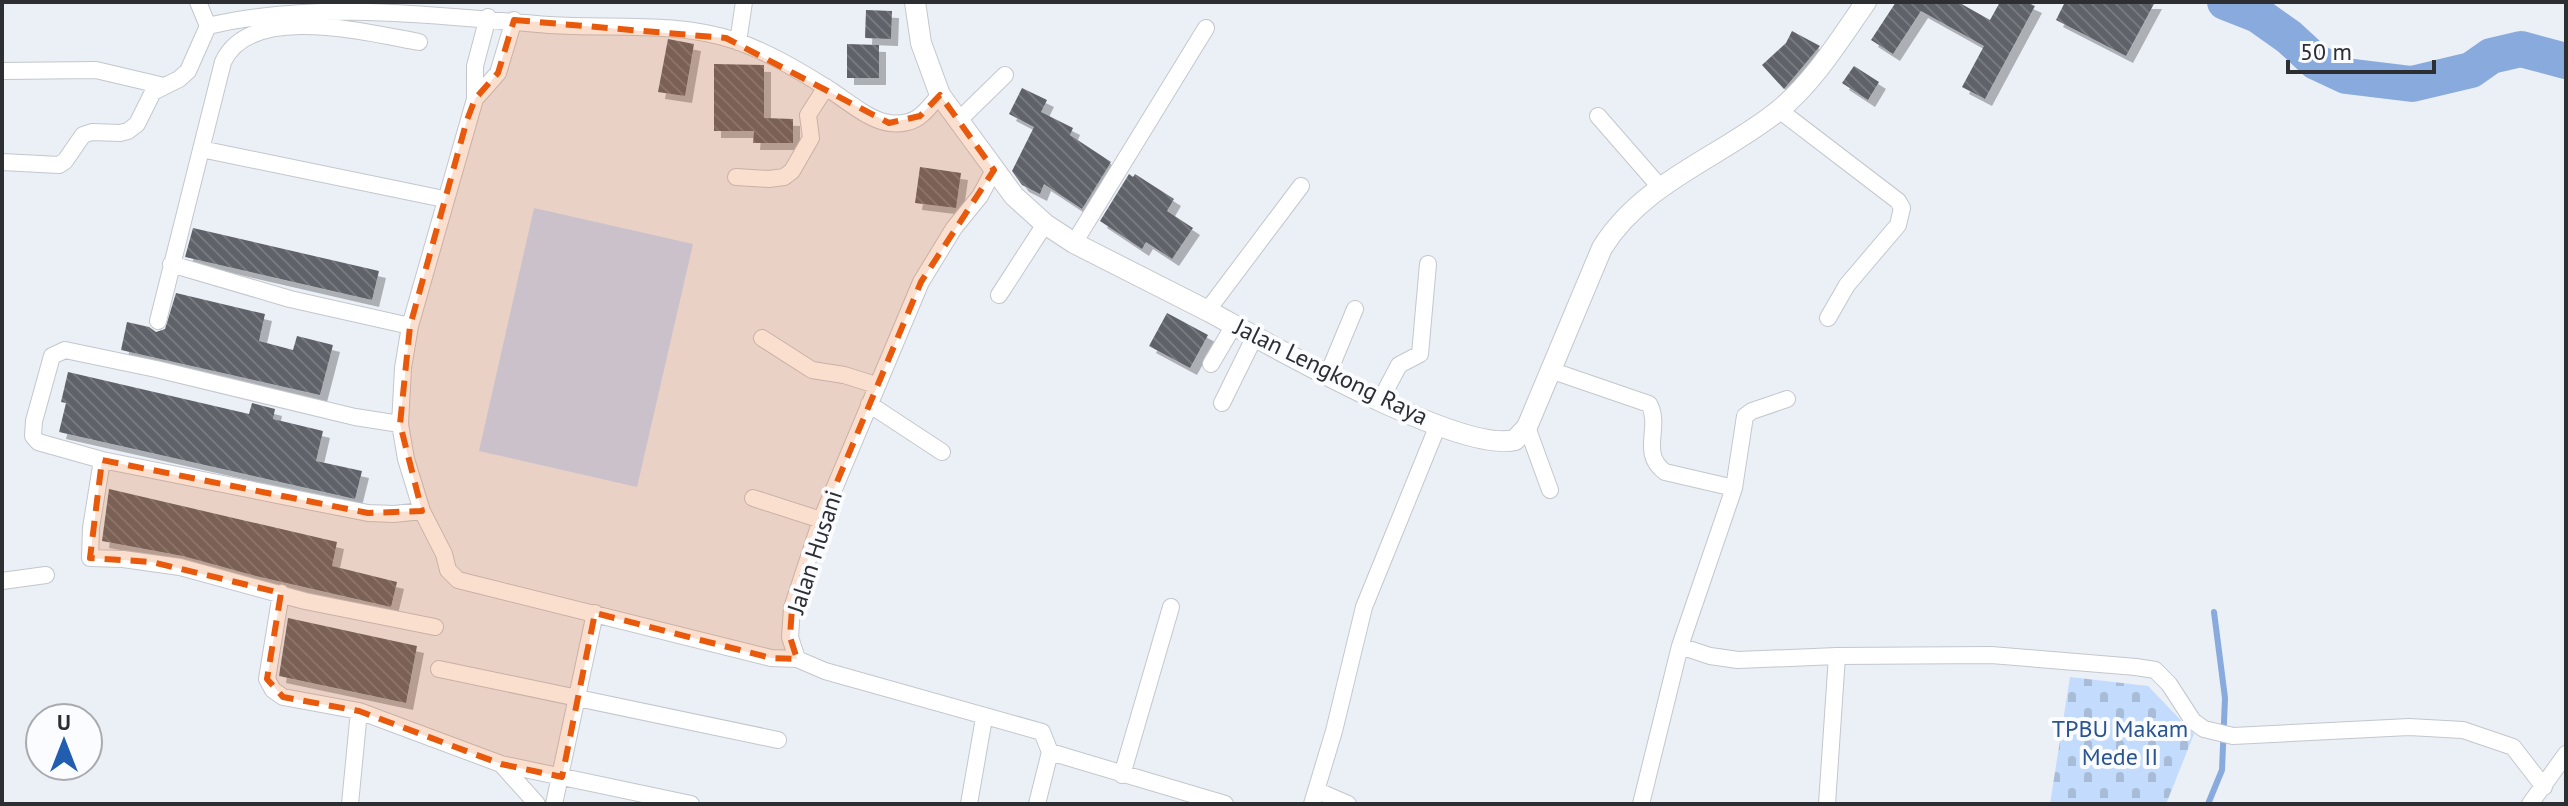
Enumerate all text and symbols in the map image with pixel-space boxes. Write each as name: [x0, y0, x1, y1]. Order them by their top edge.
scale bar: [2288, 24, 2434, 74]
text: 50 m: [2300, 36, 2352, 67]
street label: Jalan Lengkong Raya: [1228, 311, 1433, 432]
street label: Jalan Husani: [780, 486, 849, 618]
north arrow: [24, 702, 104, 782]
text: U: [57, 708, 71, 736]
park label: TPBU Makam Mede II: [2052, 713, 2188, 772]

